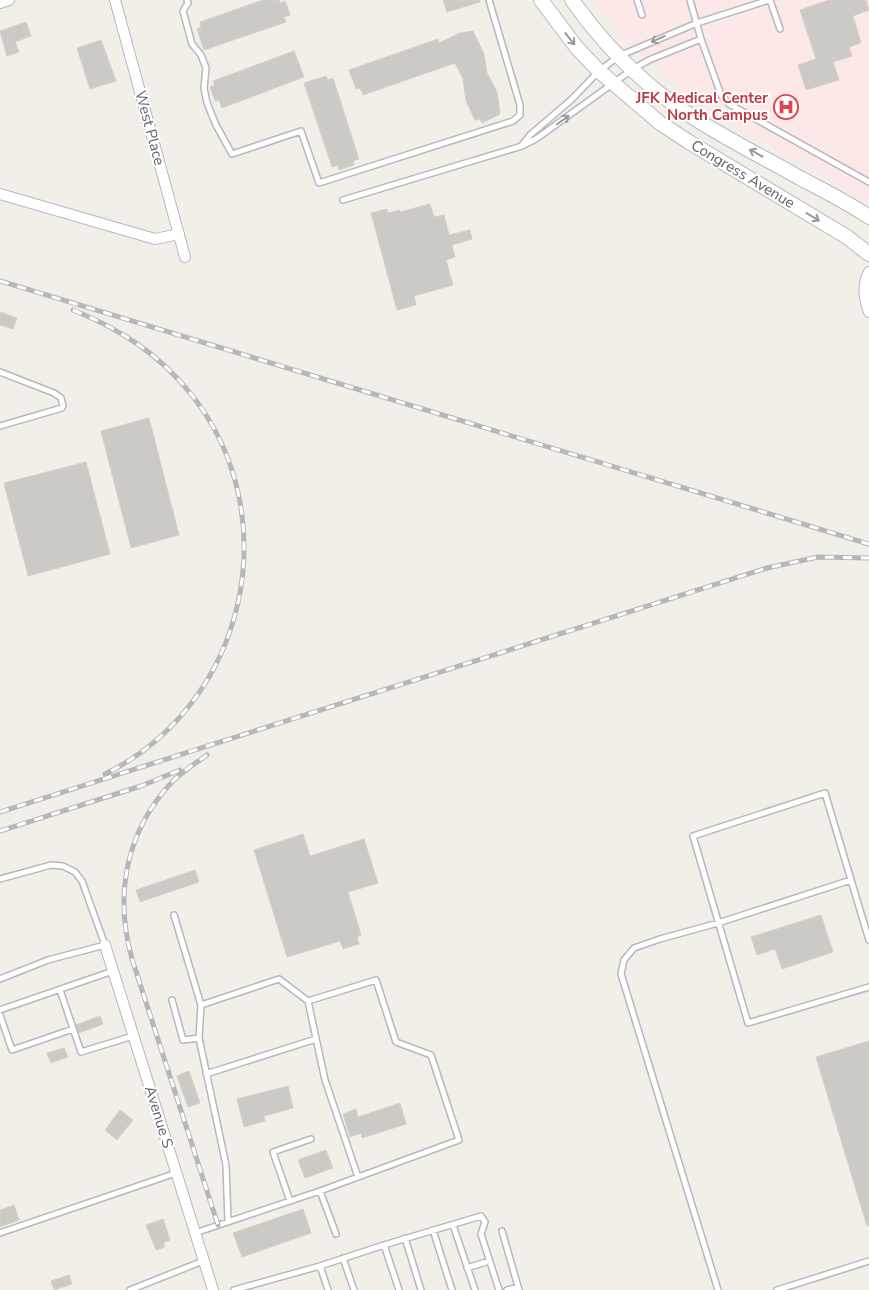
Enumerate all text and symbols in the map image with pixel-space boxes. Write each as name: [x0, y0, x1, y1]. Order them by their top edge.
one-way arrow: [565, 32, 576, 45]
one-way arrow: [651, 35, 666, 44]
street label: West Place: [130, 88, 170, 168]
place label: JFK Medical Center North Campus: [635, 88, 768, 125]
hospital icon: JFK Medical Center North Campus: [773, 94, 799, 120]
one-way arrow: [556, 115, 570, 125]
street label: Congress Avenue: [687, 135, 799, 213]
one-way arrow: [749, 148, 764, 157]
one-way arrow: [805, 212, 819, 222]
street label: Avenue S: [140, 1083, 178, 1151]

